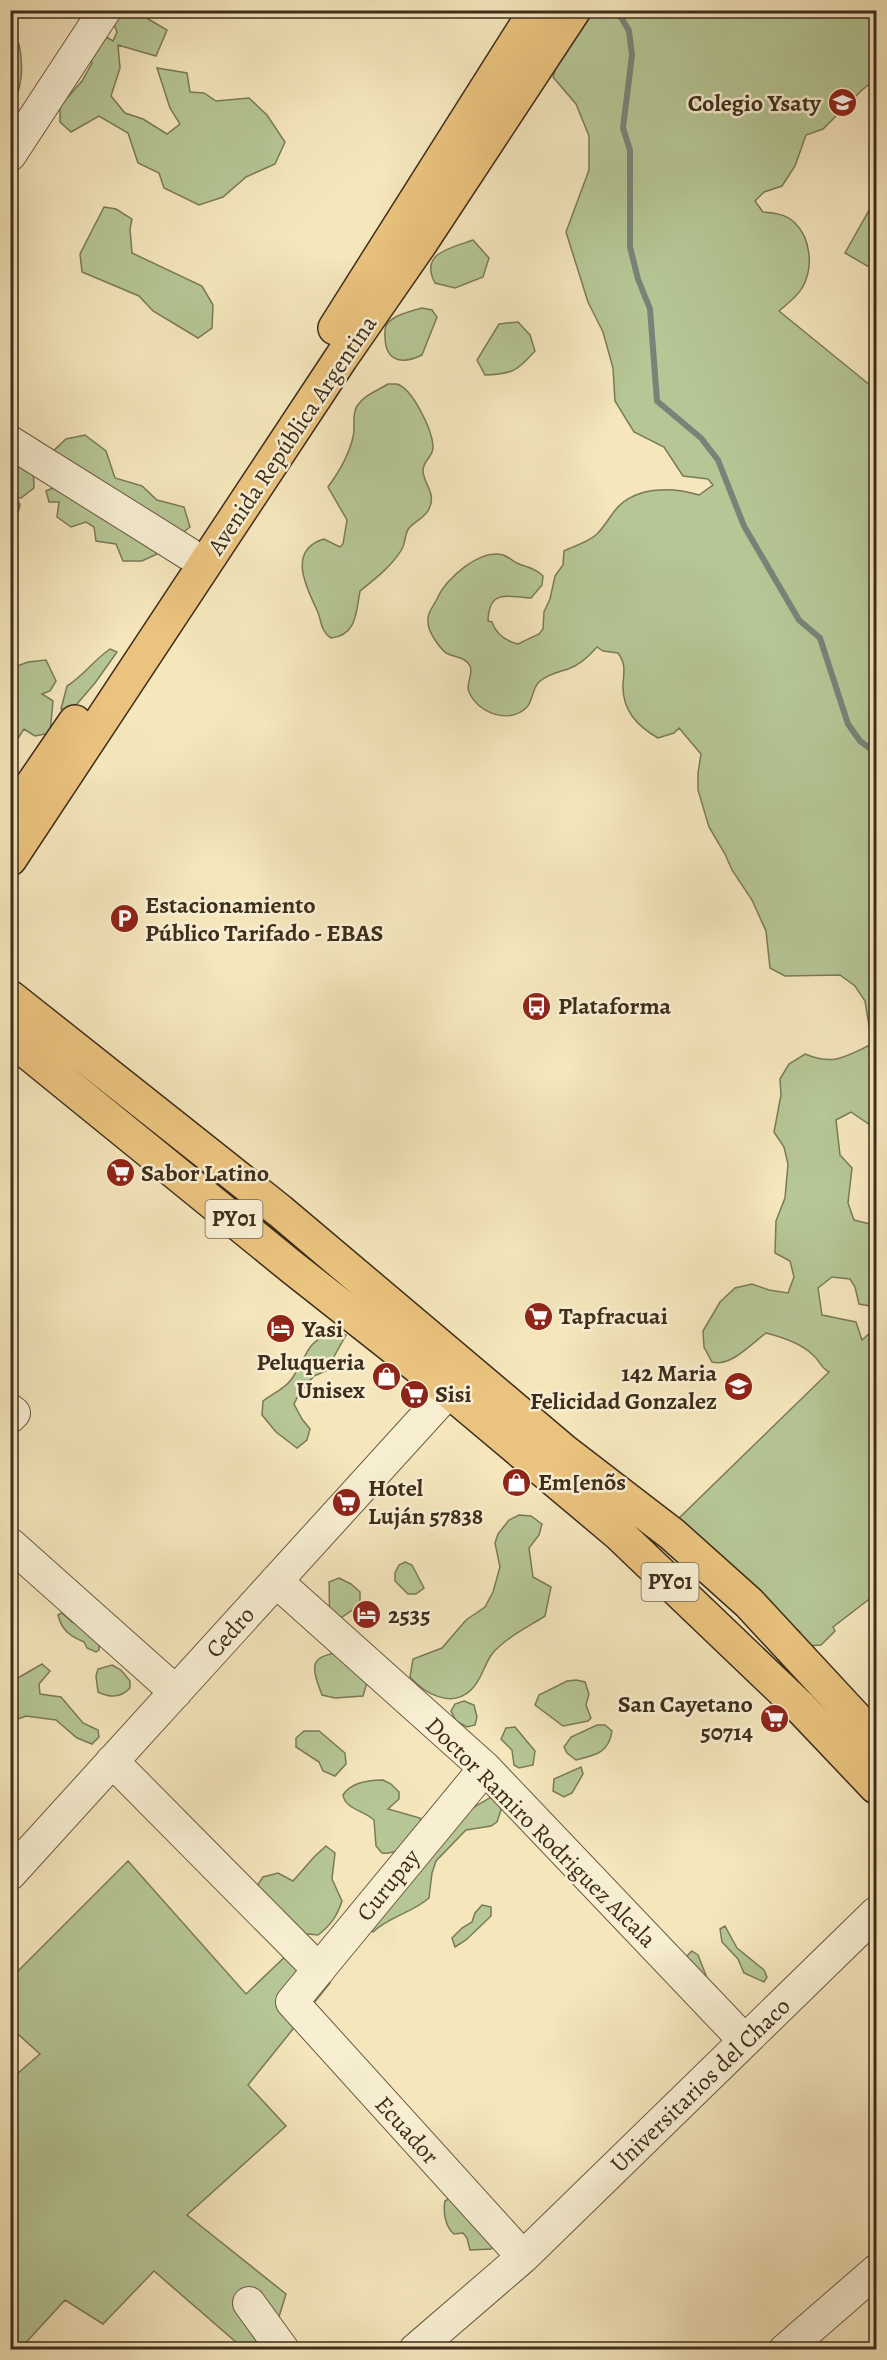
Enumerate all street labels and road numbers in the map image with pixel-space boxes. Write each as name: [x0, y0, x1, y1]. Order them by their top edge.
street label: Avenida República Argentina: [199, 308, 385, 562]
road number: PY01: [206, 1200, 262, 1238]
road number: PY01: [642, 1563, 698, 1601]
street label: Cedro: [198, 1599, 262, 1665]
street label: Doctor Ramiro Rodriguez Alcala: [419, 1710, 664, 1955]
street label: Curupay: [349, 1842, 427, 1928]
street label: Universitarios del Chaco: [603, 1990, 797, 2179]
street label: Ecuador: [368, 2089, 446, 2171]

